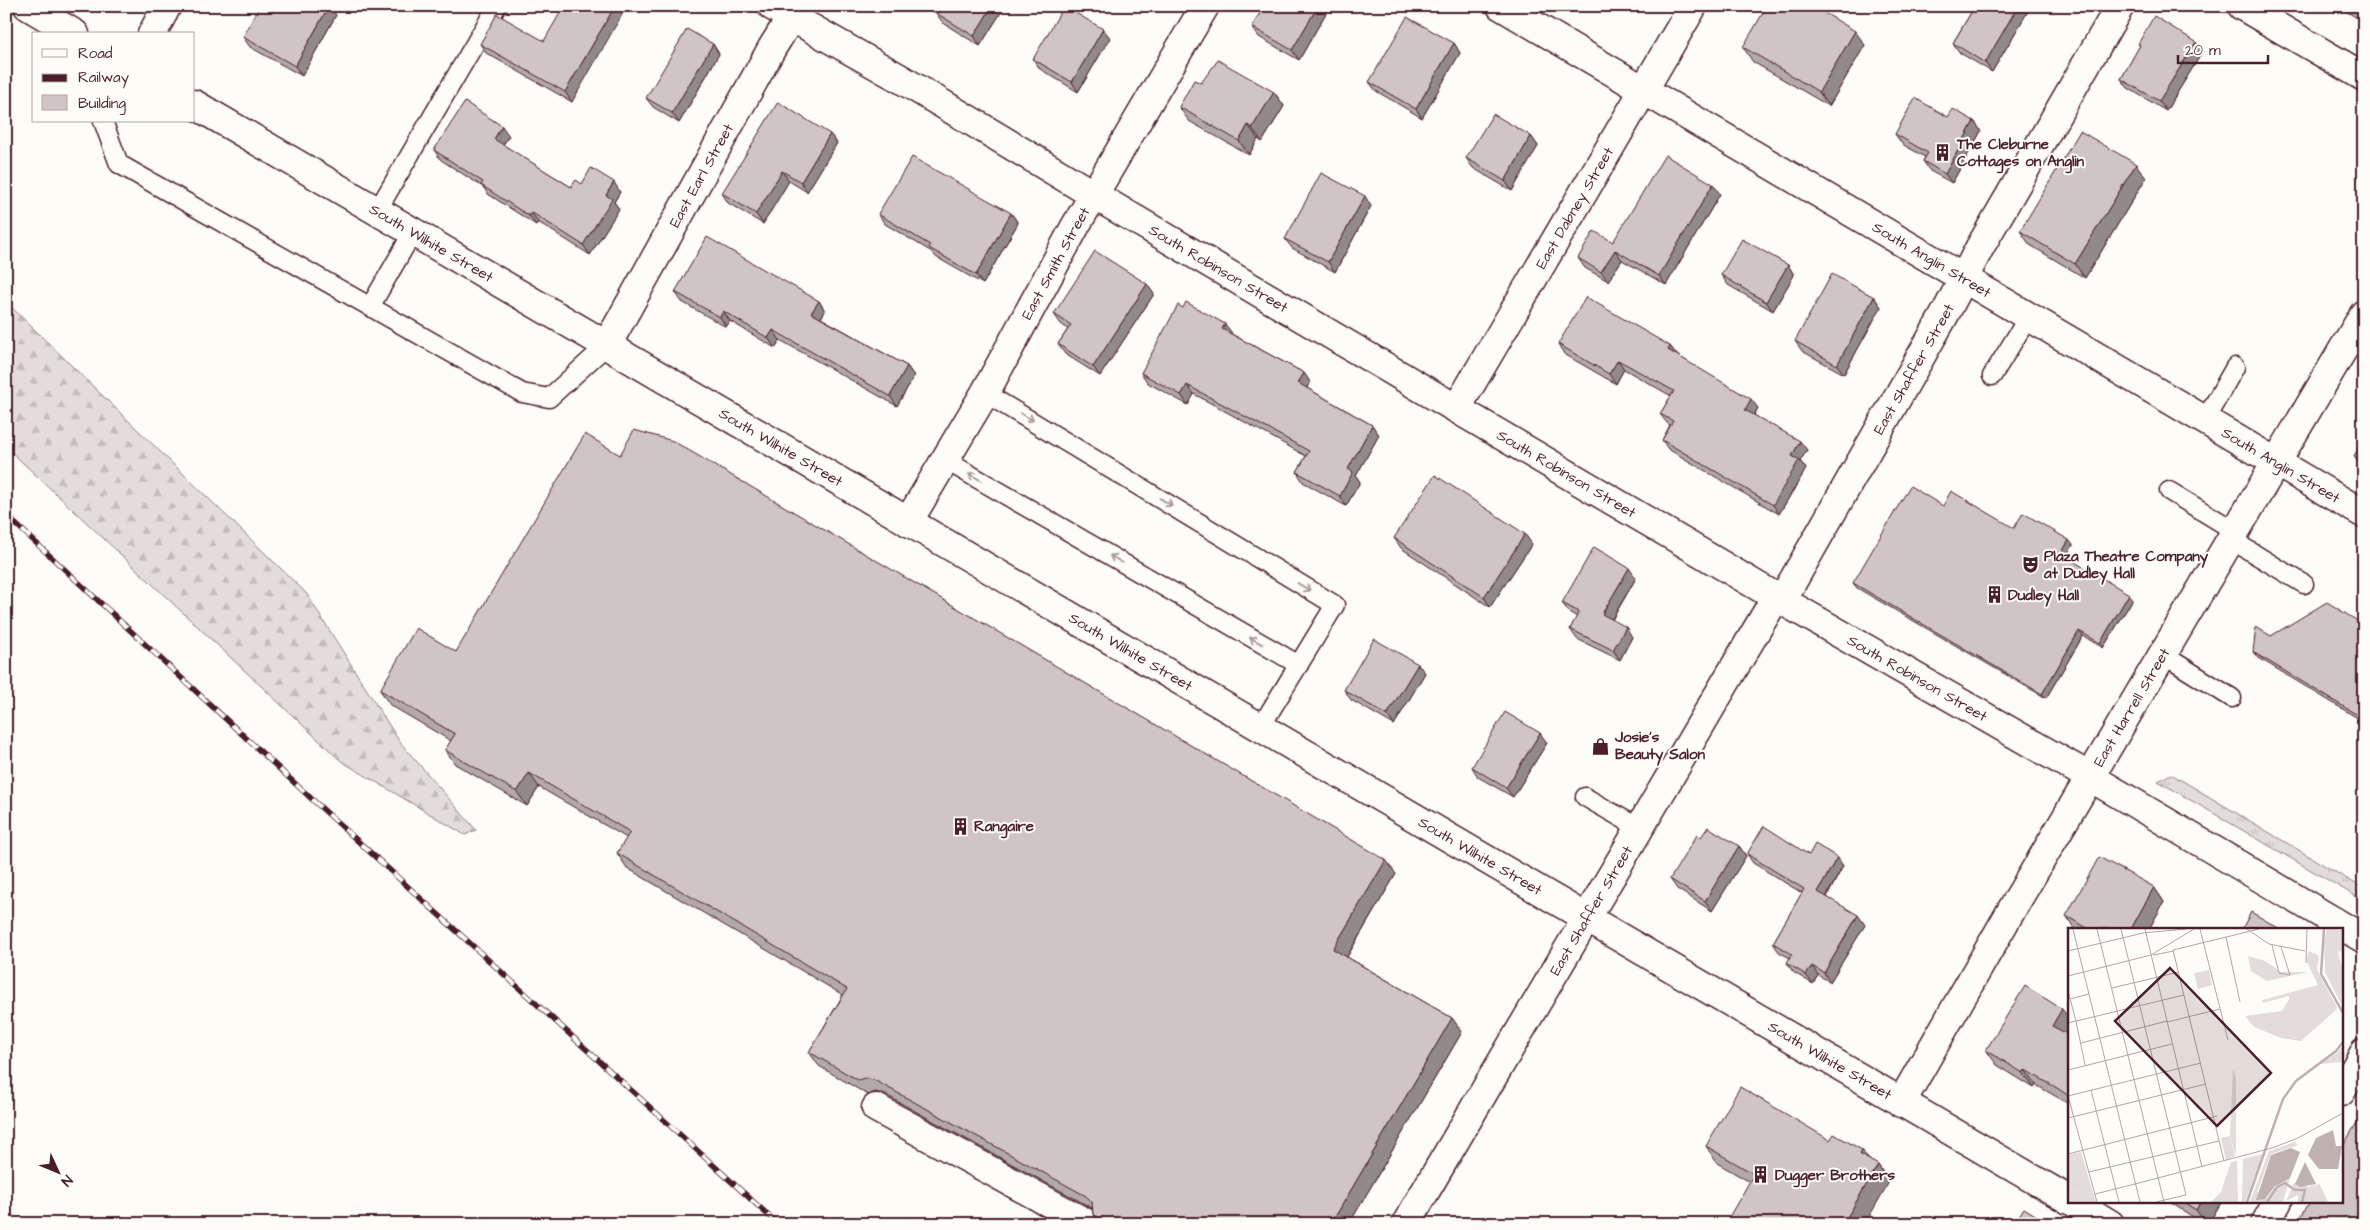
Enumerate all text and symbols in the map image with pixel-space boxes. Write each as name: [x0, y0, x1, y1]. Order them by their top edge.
legend: [32, 32, 195, 122]
scale bar: [2178, 32, 2268, 64]
text: 20 m: [2185, 40, 2221, 61]
text: Road: [78, 43, 113, 64]
text: Railway: [78, 67, 129, 89]
text: Building: [78, 93, 126, 115]
street label: East Earl Street: [664, 120, 739, 231]
place label: The Cleburne Cottages on Anglin: [1956, 134, 2085, 174]
street label: East Dabney Street: [1531, 143, 1619, 273]
building icon: The Cleburne Cottages on Anglin: [1933, 143, 1953, 163]
street label: South Wilhite Street: [365, 199, 497, 288]
street label: East Smith Street: [1017, 203, 1095, 324]
street label: South Anglin Street: [1868, 217, 1995, 303]
street label: South Robinson Street: [1145, 220, 1292, 318]
street label: East Shaffer Street: [1869, 300, 1960, 438]
street label: South Wilhite Street: [715, 403, 847, 492]
one-way arrow: [1019, 413, 1033, 423]
street label: South Anglin Street: [2217, 422, 2344, 509]
street label: South Robinson Street: [1493, 425, 1640, 523]
one-way arrow: [969, 472, 983, 482]
one-way arrow: [1158, 497, 1172, 507]
place label: Plaza Theatre Company at Dudley Hall: [2043, 546, 2209, 585]
one-way arrow: [1109, 554, 1123, 564]
theatre icon: Plaza Theatre Company at Dudley Hall: [2020, 555, 2040, 575]
one-way arrow: [1297, 582, 1311, 592]
building icon: Dudley Hall: [1984, 585, 2004, 605]
place label: Dudley Hall: [2008, 585, 2080, 607]
street label: South Wilhite Street: [1065, 608, 1196, 696]
street label: South Robinson Street: [1843, 630, 1991, 727]
one-way arrow: [1250, 635, 1264, 645]
street label: East Harrell Street: [2089, 644, 2175, 771]
place label: Josie's Beauty Salon: [1614, 727, 1705, 766]
shop icon: Josie's Beauty Salon: [1591, 736, 1611, 756]
street label: South Wilhite Street: [1414, 812, 1546, 901]
building icon: Rangaire: [950, 816, 970, 836]
place label: Rangaire: [974, 816, 1034, 839]
street label: East Shaffer Street: [1545, 842, 1638, 980]
inset map: [2068, 928, 2342, 1202]
street label: South Wilhite Street: [1764, 1016, 1896, 1105]
north arrow: [32, 1148, 82, 1198]
building icon: Dugger Brothers: [1751, 1165, 1771, 1185]
place label: Dugger Brothers: [1775, 1165, 1895, 1188]
text: N: [56, 1170, 77, 1191]

